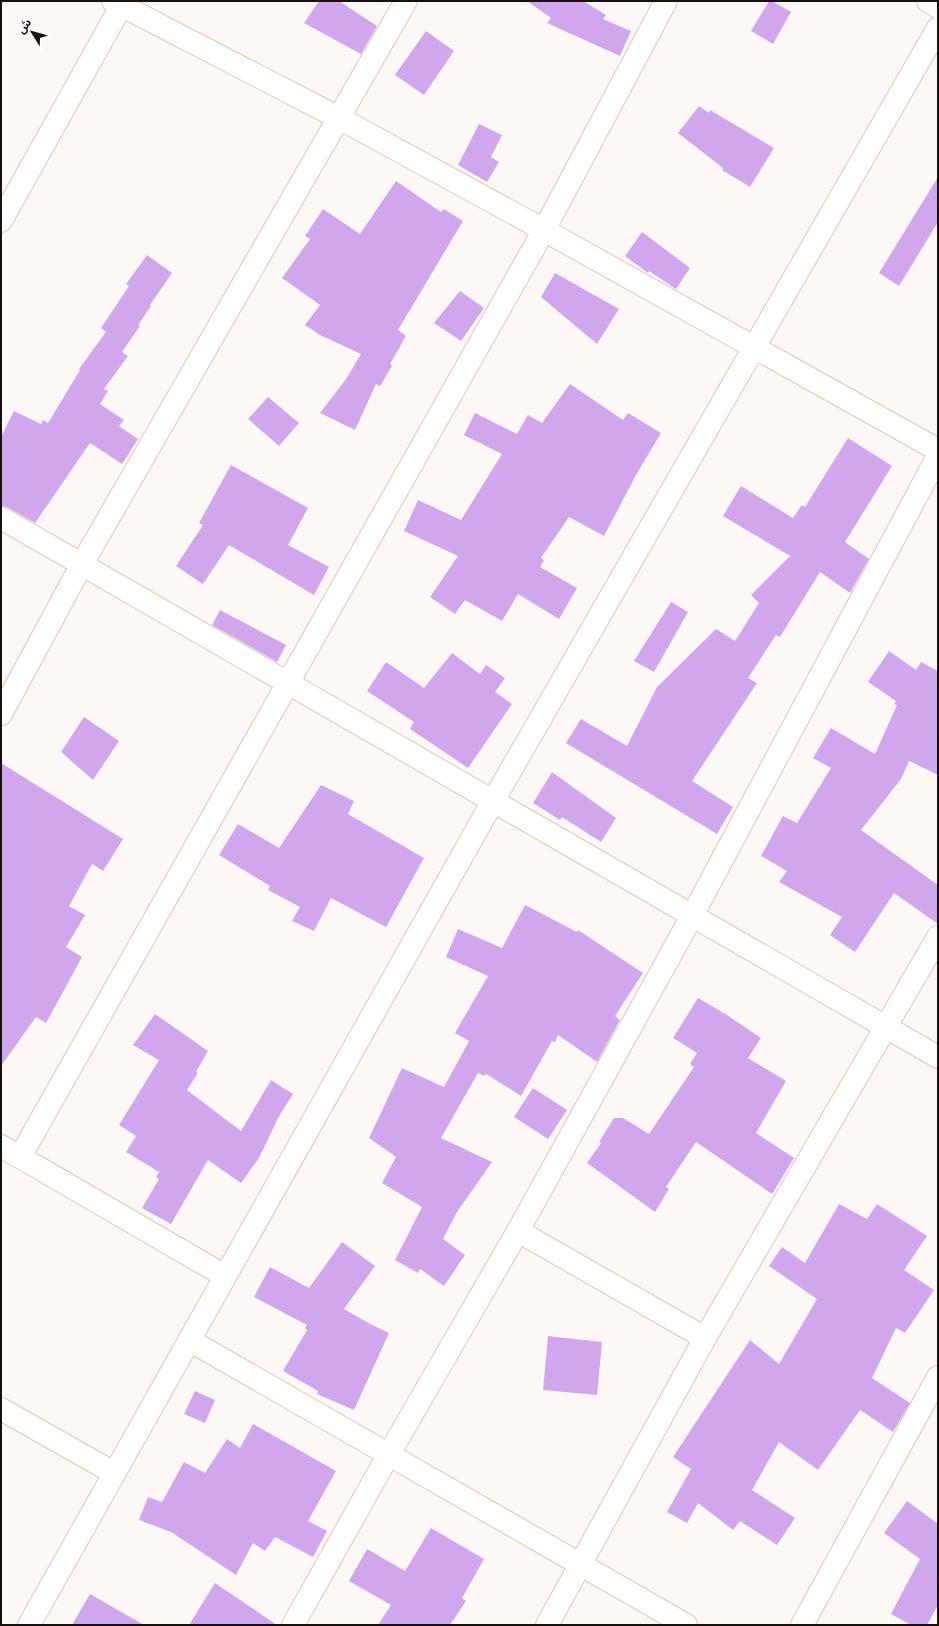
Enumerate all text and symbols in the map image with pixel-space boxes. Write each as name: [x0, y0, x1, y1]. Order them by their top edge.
north arrow: [12, 12, 52, 52]
text: ش: [14, 16, 34, 36]

